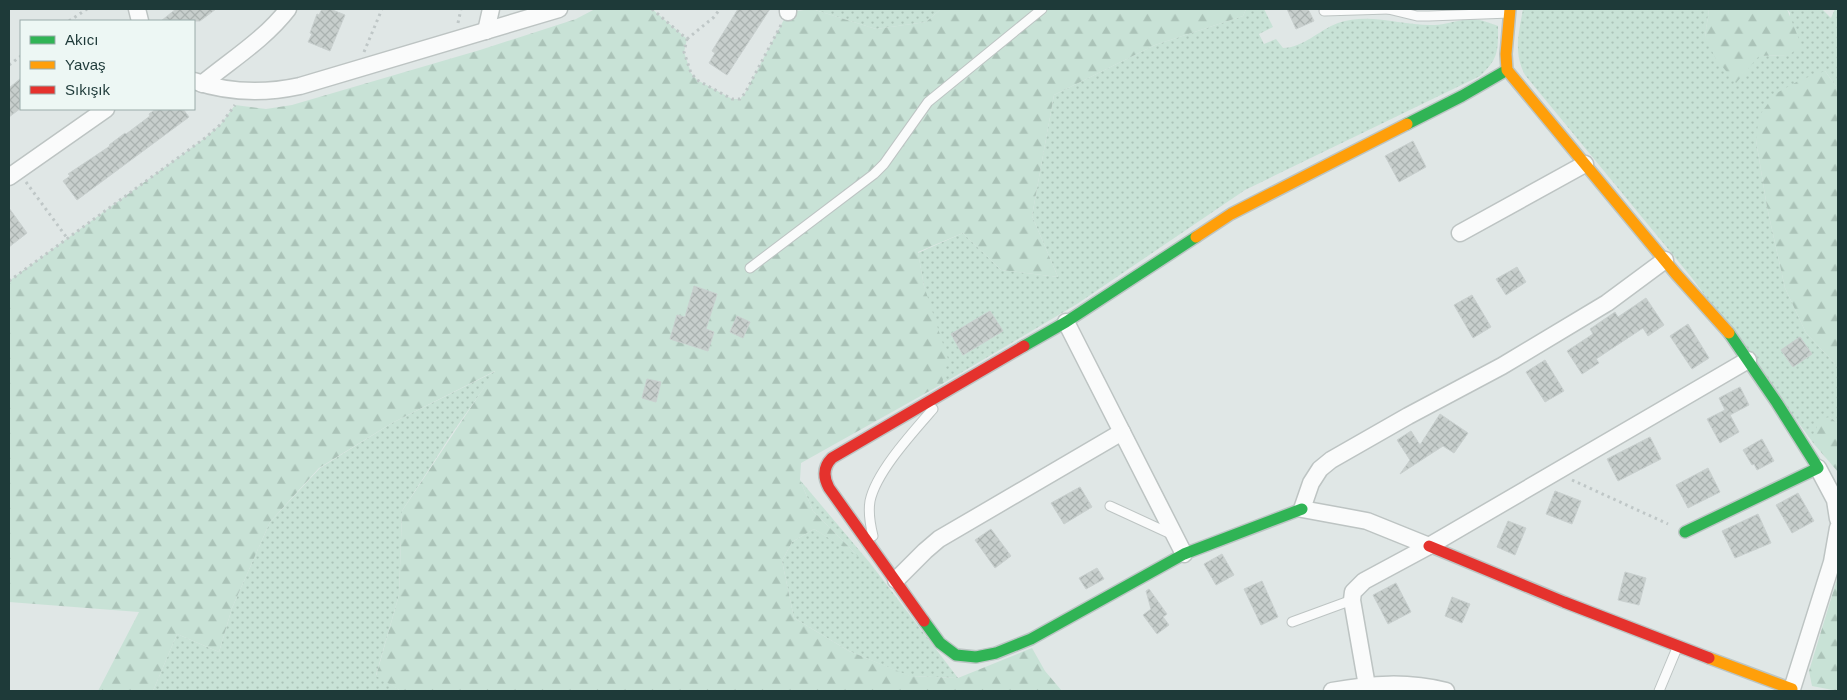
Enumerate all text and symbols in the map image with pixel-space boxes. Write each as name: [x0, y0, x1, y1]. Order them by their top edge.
legend: [20, 20, 195, 110]
text: Akıcı: [65, 31, 98, 48]
text: Yavaş: [65, 56, 106, 73]
text: Sıkışık: [65, 81, 111, 98]

